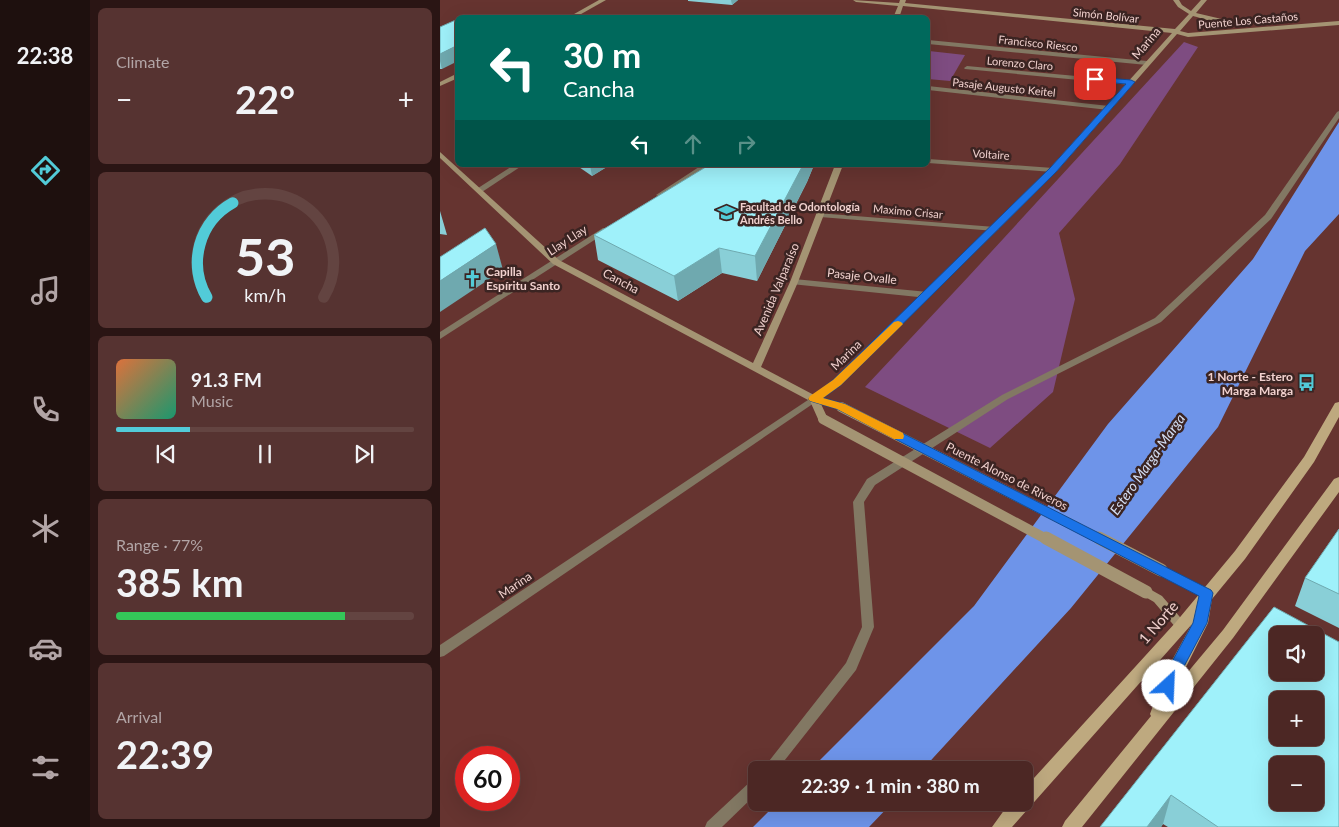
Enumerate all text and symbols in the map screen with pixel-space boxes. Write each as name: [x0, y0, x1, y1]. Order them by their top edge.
street label: Simón Bolívar: [1072, 5, 1140, 25]
street label: Puente Los Castaños: [1197, 9, 1299, 31]
street label: Marina: [1128, 24, 1164, 62]
street label: Francisco Riesco: [998, 32, 1078, 54]
text: 30 m: [563, 33, 641, 75]
icon: left: [480, 35, 545, 100]
text: 22:38: [17, 42, 73, 69]
text: Climate: [116, 52, 169, 71]
street label: Lorenzo Claro: [986, 54, 1054, 72]
pin: [1074, 58, 1116, 100]
icon: arrive: [1081, 65, 1109, 93]
text: Cancha: [563, 75, 635, 102]
street label: Pasaje Augusto Keitel: [952, 75, 1056, 99]
text: 22°: [235, 76, 295, 122]
text: −: [116, 82, 132, 116]
text: +: [398, 82, 414, 116]
icon: left: [626, 130, 654, 158]
icon: ahead: [679, 130, 707, 158]
icon: right: [732, 130, 760, 158]
street label: Voltaire: [972, 146, 1010, 162]
icon: directions: [28, 153, 63, 188]
place label: Facultad de Odontología Andrés Bello: [739, 200, 860, 226]
street label: Maximo Crisar: [873, 201, 943, 221]
school or university icon: Facultad de Odontología Andrés Bello: [716, 202, 736, 222]
street label: Llay Llay: [544, 221, 591, 258]
text: 53: [235, 225, 295, 287]
street label: Avenida Valparaíso: [750, 240, 802, 337]
place label: Capilla Espíritu Santo: [486, 264, 560, 293]
street label: Cancha: [600, 265, 642, 297]
street label: Pasaje Ovalle: [826, 265, 898, 287]
church icon: Capilla Espíritu Santo: [462, 268, 482, 288]
icon: music: [28, 273, 63, 308]
text: km/h: [244, 284, 286, 306]
street label: Marina: [828, 337, 864, 373]
text: 91.3 FM: [191, 368, 262, 391]
place label: 1 Norte - Estero Marga Marga: [1207, 369, 1293, 398]
bus stop icon: 1 Norte - Estero Marga Marga: [1297, 373, 1317, 393]
text: Music: [191, 391, 233, 410]
icon: phone: [28, 392, 63, 427]
water label: Estero Marga-Marga: [1106, 410, 1188, 518]
street label: Puente Alonso de Riveros: [944, 439, 1070, 513]
icon: previous: [152, 440, 180, 468]
icon: pause: [251, 440, 279, 468]
icon: next: [350, 440, 378, 468]
icon: climate: [28, 511, 63, 546]
text: Range · 77%: [116, 535, 203, 554]
text: 385 km: [116, 559, 244, 605]
street label: Marina: [496, 568, 534, 602]
street label: 1 Norte: [1134, 597, 1182, 647]
map controls: [1269, 626, 1324, 811]
button: sound: [1269, 626, 1324, 681]
icon: car: [28, 631, 63, 666]
position arrow: [1141, 659, 1193, 711]
button: +: [1269, 691, 1324, 746]
text: Arrival: [116, 707, 162, 726]
text: 22:39: [116, 731, 214, 777]
speed limit sign: 60: [455, 746, 520, 811]
icon: filters: [28, 750, 63, 785]
button: −: [1269, 756, 1324, 811]
text: 22:39 · 1 min · 380 m: [801, 774, 980, 797]

